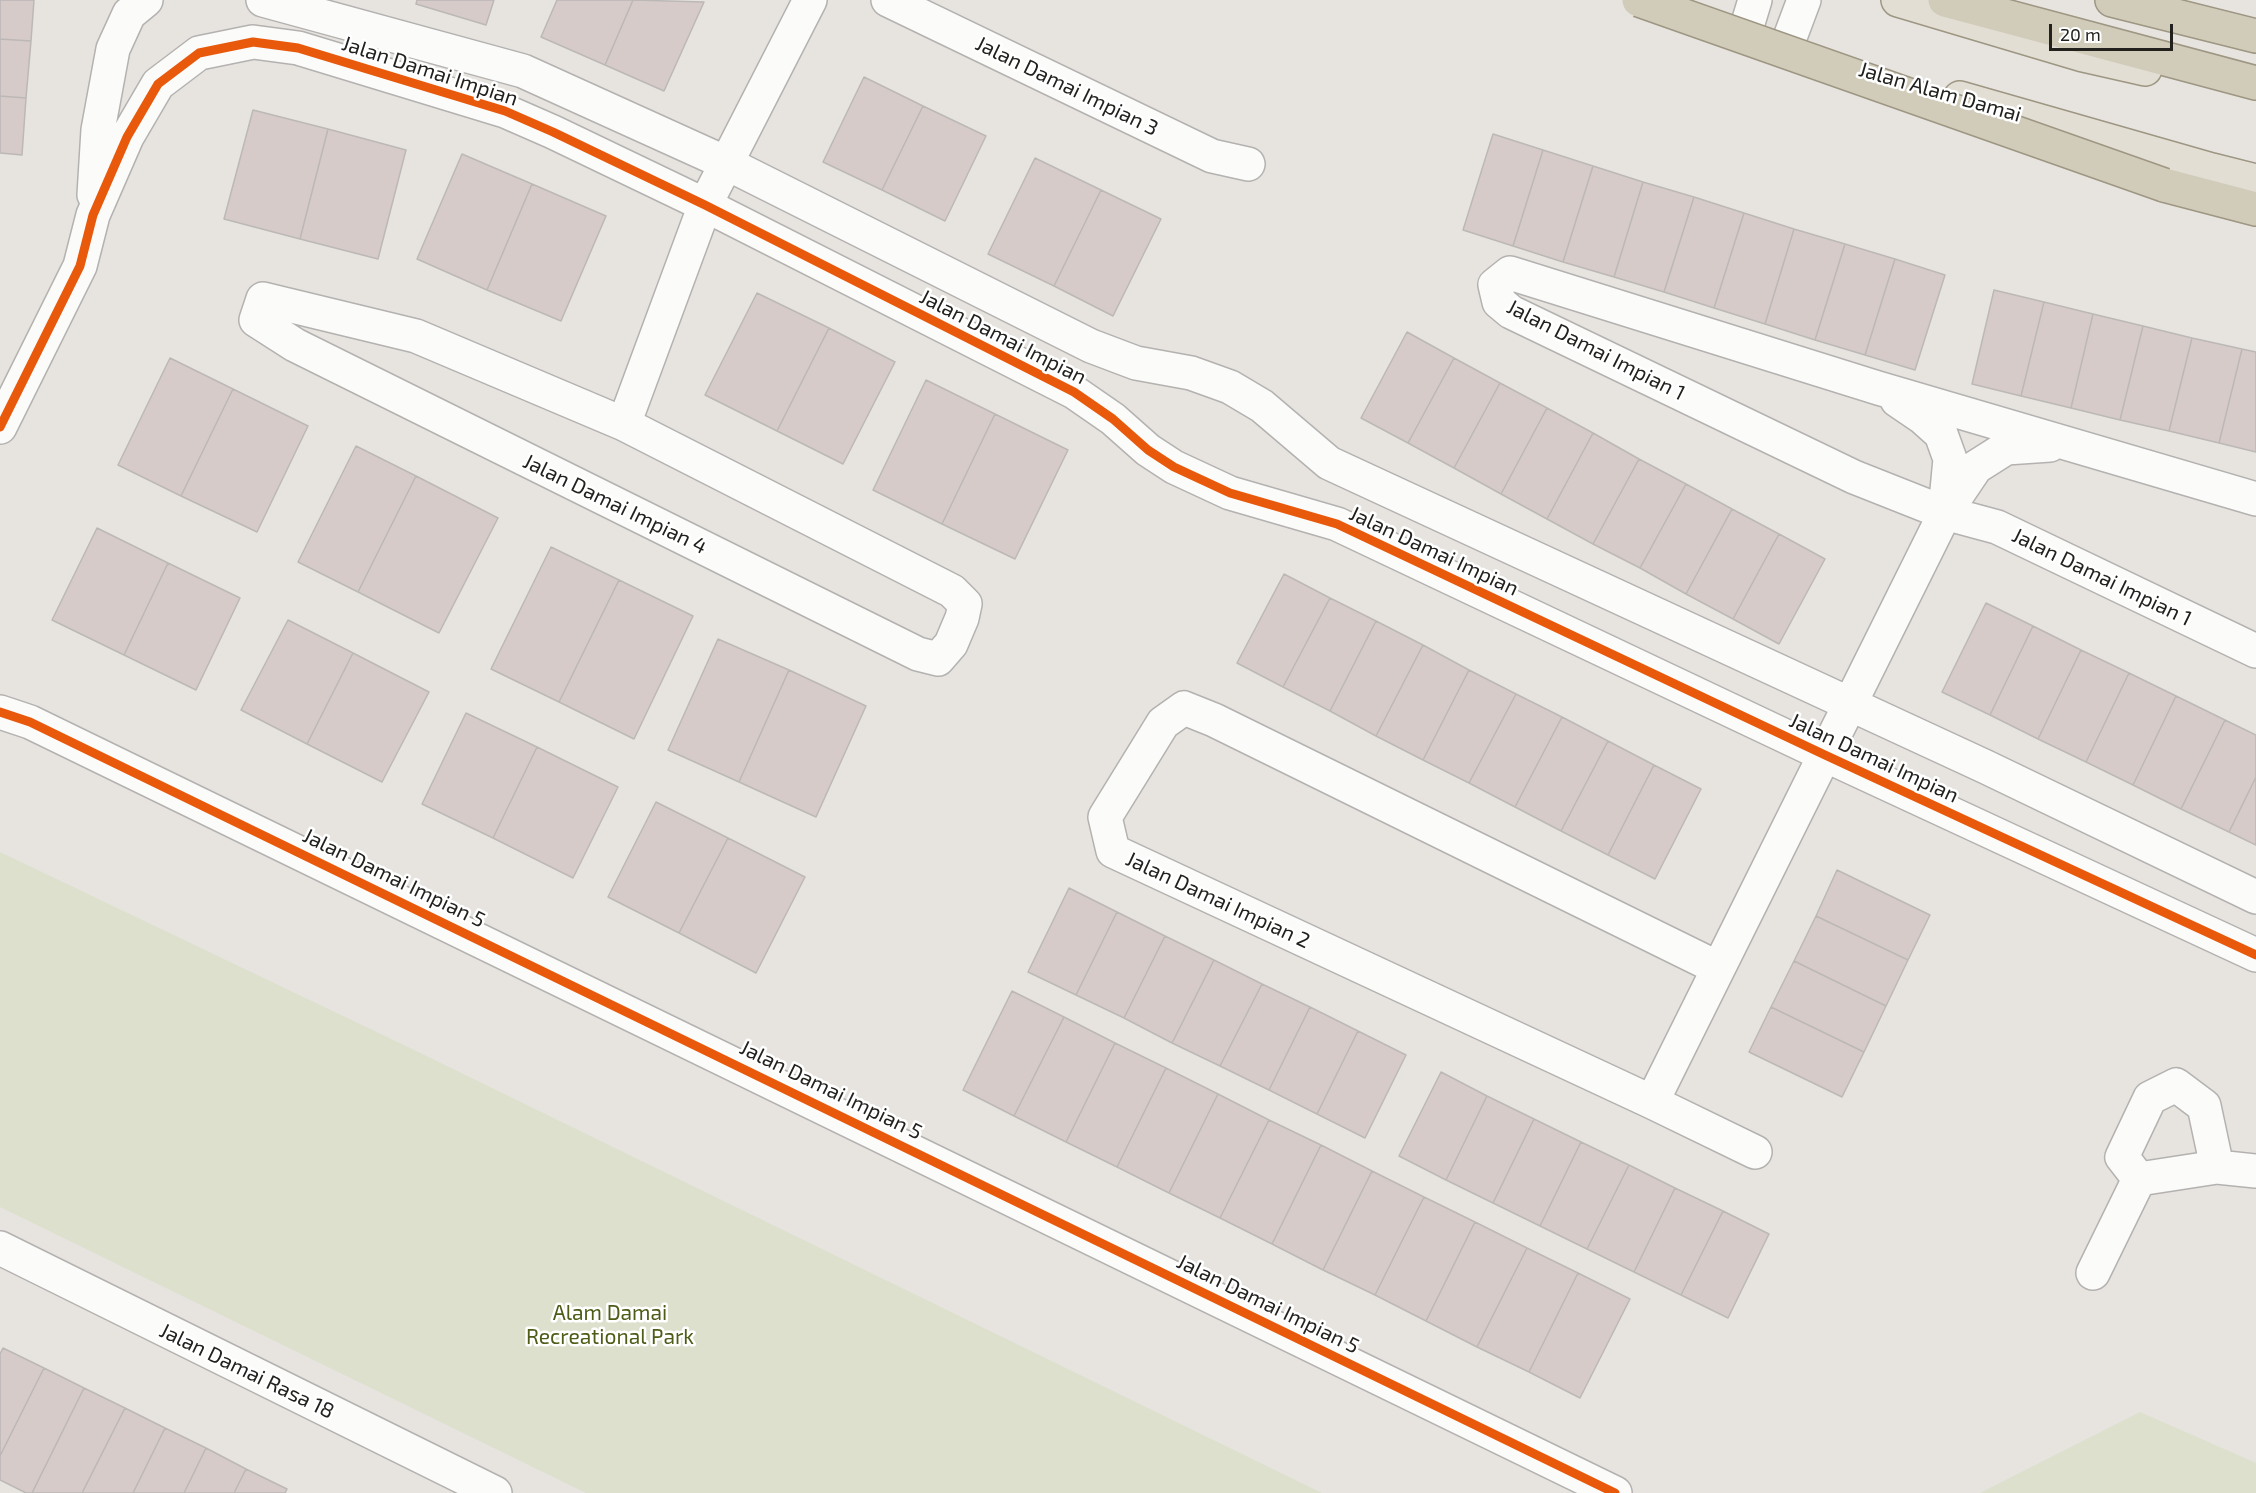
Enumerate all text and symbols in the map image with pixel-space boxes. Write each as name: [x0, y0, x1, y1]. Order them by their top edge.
scale bar: [2052, 12, 2176, 50]
text: 20 m: [2060, 23, 2101, 45]
street label: Jalan Damai Impian: [339, 31, 521, 111]
street label: Jalan Damai Impian 3: [972, 31, 1162, 141]
street label: Jalan Alam Damai: [1856, 57, 2024, 127]
street label: Jalan Damai Impian: [915, 284, 1091, 390]
street label: Jalan Damai Impian 1: [1503, 294, 1689, 406]
street label: Jalan Damai Impian 4: [519, 449, 711, 559]
street label: Jalan Damai Impian: [1345, 501, 1523, 601]
street label: Jalan Damai Impian 1: [2008, 523, 2196, 631]
street label: Jalan Damai Impian: [1785, 708, 1963, 808]
street label: Jalan Damai Impian 5: [299, 823, 489, 933]
street label: Jalan Damai Impian 2: [1122, 846, 1314, 954]
street label: Jalan Damai Impian 5: [736, 1035, 926, 1145]
street label: Jalan Damai Impian 5: [1173, 1249, 1363, 1359]
park label: Alam Damai Recreational Park: [526, 1300, 694, 1350]
street label: Jalan Damai Rasa 18: [156, 1318, 338, 1424]

